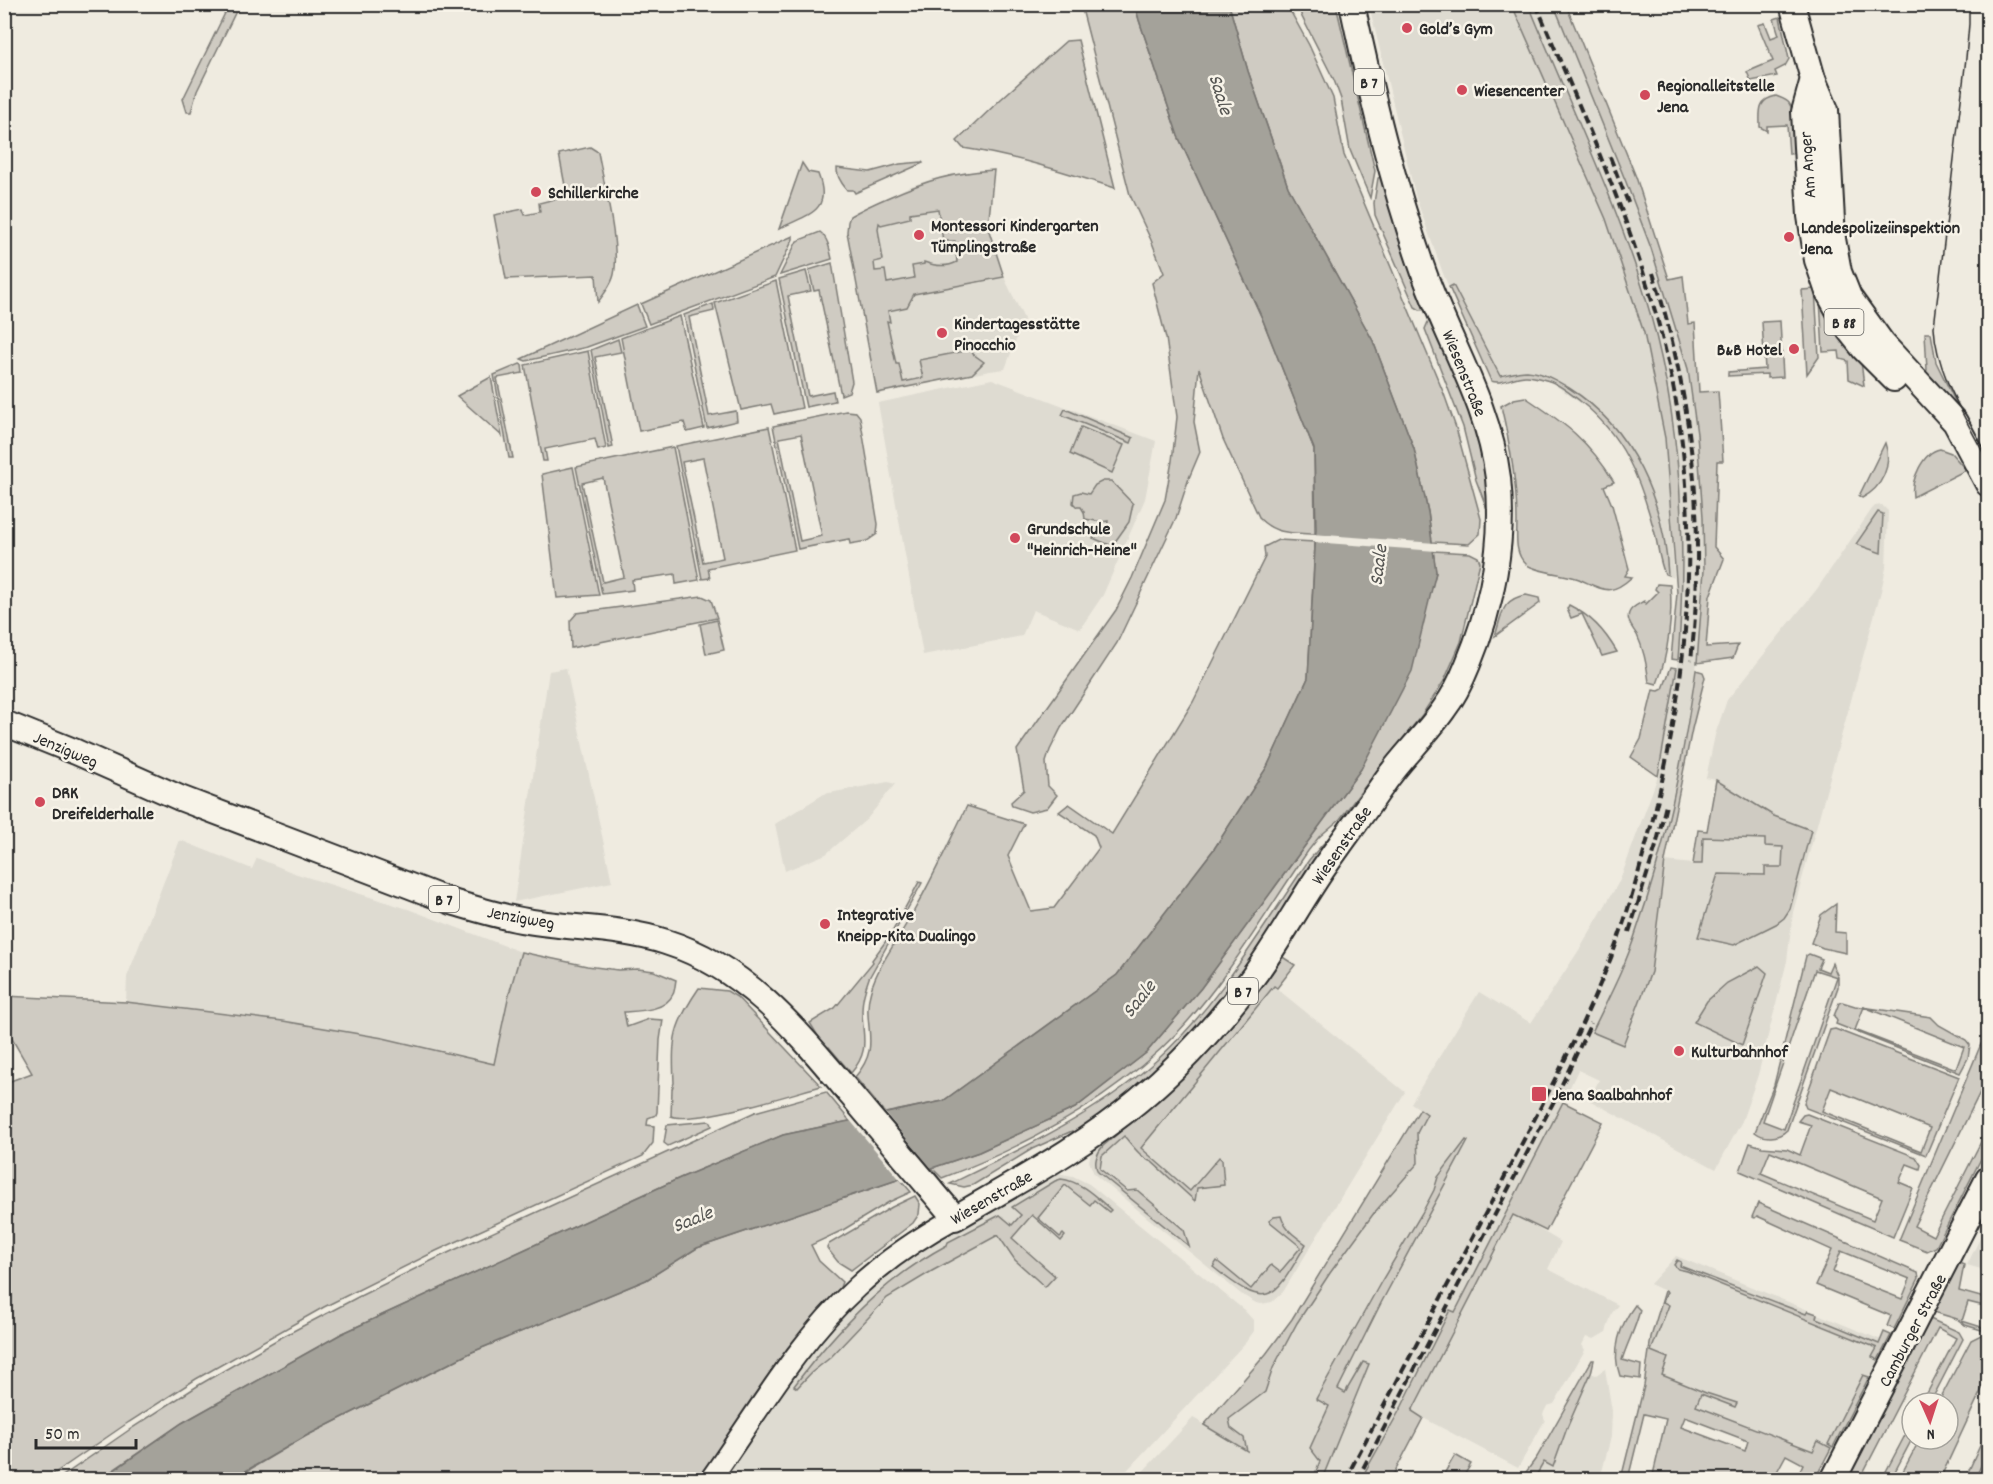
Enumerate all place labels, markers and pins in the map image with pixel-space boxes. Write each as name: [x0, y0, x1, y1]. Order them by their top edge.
place label: Gold’s Gym: [1419, 18, 1493, 43]
marker: Gold’s Gym: [1400, 21, 1414, 35]
place label: Regionalleitstelle Jena: [1657, 75, 1775, 121]
place label: Wiesencenter: [1474, 80, 1564, 105]
marker: Wiesencenter: [1455, 83, 1469, 97]
marker: Regionalleitstelle Jena: [1638, 88, 1652, 102]
place label: Schillerkirche: [548, 182, 639, 207]
marker: Schillerkirche: [529, 185, 543, 199]
place label: Montessori Kindergarten Tümplingstraße: [931, 215, 1099, 261]
place label: Landespolizeiinspektion Jena: [1801, 217, 1960, 263]
marker: Montessori Kindergarten Tümplingstraße: [912, 228, 926, 242]
marker: Landespolizeiinspektion Jena: [1782, 230, 1796, 244]
place label: Kindertagesstätte Pinocchio: [954, 313, 1080, 359]
marker: Kindertagesstätte Pinocchio: [935, 326, 949, 340]
place label: B&B Hotel: [1717, 339, 1783, 364]
marker: B&B Hotel: [1787, 342, 1801, 356]
place label: Grundschule "Heinrich-Heine": [1027, 518, 1137, 564]
marker: Grundschule "Heinrich-Heine": [1008, 531, 1022, 545]
place label: DRK Dreifelderhalle: [52, 782, 154, 828]
marker: DRK Dreifelderhalle: [33, 795, 47, 809]
place label: Integrative Kneipp-Kita Dualingo: [837, 904, 976, 950]
marker: Integrative Kneipp-Kita Dualingo: [818, 917, 832, 931]
place label: Kulturbahnhof: [1691, 1041, 1789, 1066]
marker: Kulturbahnhof: [1672, 1044, 1686, 1058]
place label: Jena Saalbahnhof: [1552, 1084, 1674, 1109]
marker: Jena Saalbahnhof: [1530, 1085, 1548, 1103]

